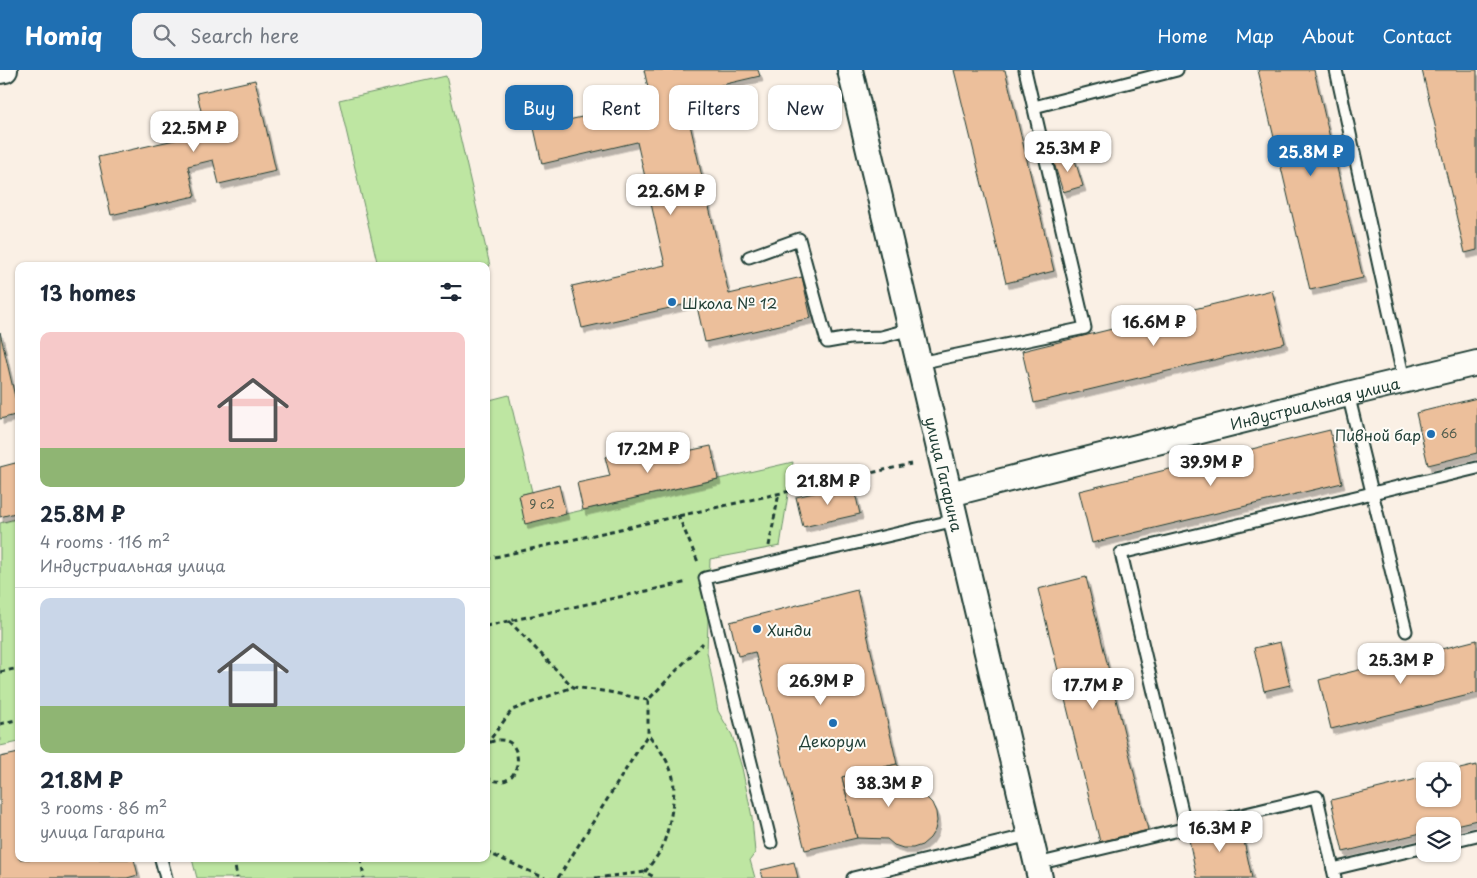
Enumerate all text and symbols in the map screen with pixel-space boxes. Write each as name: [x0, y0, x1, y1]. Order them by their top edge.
search box: [132, 13, 482, 58]
text: Homiq: [25, 17, 102, 53]
icon: search: [150, 21, 178, 49]
text: Search here: [190, 21, 299, 49]
text: Home: [1157, 22, 1207, 49]
text: Map: [1235, 22, 1274, 49]
text: About: [1302, 22, 1354, 49]
text: Contact: [1382, 22, 1452, 49]
chip: Buy: [505, 85, 573, 130]
chip: Rent: [583, 85, 659, 130]
chip: Filters: [669, 85, 758, 130]
chip: New: [768, 85, 842, 130]
pin: 22.5M ₽: [148, 111, 240, 153]
text: 22.5M ₽: [161, 115, 227, 139]
pin: 25.3M ₽: [1022, 131, 1114, 173]
pin: 25.8M ₽: [1265, 134, 1357, 177]
text: 25.3M ₽: [1035, 135, 1101, 159]
text: 25.8M ₽: [1278, 139, 1344, 163]
pin: 22.6M ₽: [625, 174, 717, 216]
text: 22.6M ₽: [637, 178, 705, 202]
text: 13 homes: [40, 276, 136, 308]
icon: filters: [437, 278, 465, 306]
place label: Школа № 12: [682, 291, 777, 314]
marker: Школа № 12: [666, 296, 678, 308]
pin: 16.6M ₽: [1108, 304, 1200, 347]
text: 16.6M ₽: [1122, 309, 1186, 333]
icon: home: [208, 365, 298, 455]
street label: Индустриальная улица: [1228, 370, 1402, 435]
street label: улица Гагарина: [920, 414, 970, 534]
place label: Пивной бар: [1335, 423, 1421, 446]
house number: 66: [1441, 424, 1457, 442]
marker: Пивной бар: [1425, 428, 1437, 440]
pin: 17.2M ₽: [602, 432, 694, 474]
text: 17.2M ₽: [617, 436, 679, 460]
pin: 39.9M ₽: [1165, 444, 1257, 487]
text: 39.9M ₽: [1180, 449, 1242, 473]
pin: 21.8M ₽: [782, 464, 874, 506]
text: 21.8M ₽: [796, 468, 860, 492]
house number: 9 с2: [529, 495, 555, 513]
text: 25.8M ₽: [40, 497, 125, 529]
text: 4 rooms · 116 m²: [40, 529, 170, 553]
text: Индустриальная улица: [40, 553, 225, 577]
place label: Хинди: [767, 618, 812, 641]
marker: Хинди: [751, 623, 763, 635]
icon: home: [208, 630, 298, 720]
pin: 25.3M ₽: [1355, 642, 1447, 685]
text: 25.3M ₽: [1368, 647, 1434, 671]
pin: 26.9M ₽: [775, 664, 867, 706]
text: 26.9M ₽: [789, 668, 853, 692]
pin: 17.7M ₽: [1047, 668, 1139, 710]
text: 17.7M ₽: [1063, 672, 1123, 696]
marker: Декорум: [827, 717, 839, 729]
place label: Декорум: [799, 729, 866, 752]
map controls: [1416, 762, 1461, 862]
button: locate: [1416, 762, 1461, 807]
text: 21.8M ₽: [40, 763, 123, 795]
pin: 38.3M ₽: [843, 766, 935, 808]
text: 38.3M ₽: [856, 770, 922, 794]
text: 3 rooms · 86 m²: [40, 795, 167, 819]
pin: 16.3M ₽: [1174, 810, 1266, 853]
text: 16.3M ₽: [1189, 815, 1251, 839]
button: layers: [1416, 817, 1461, 862]
text: улица Гагарина: [40, 819, 165, 843]

